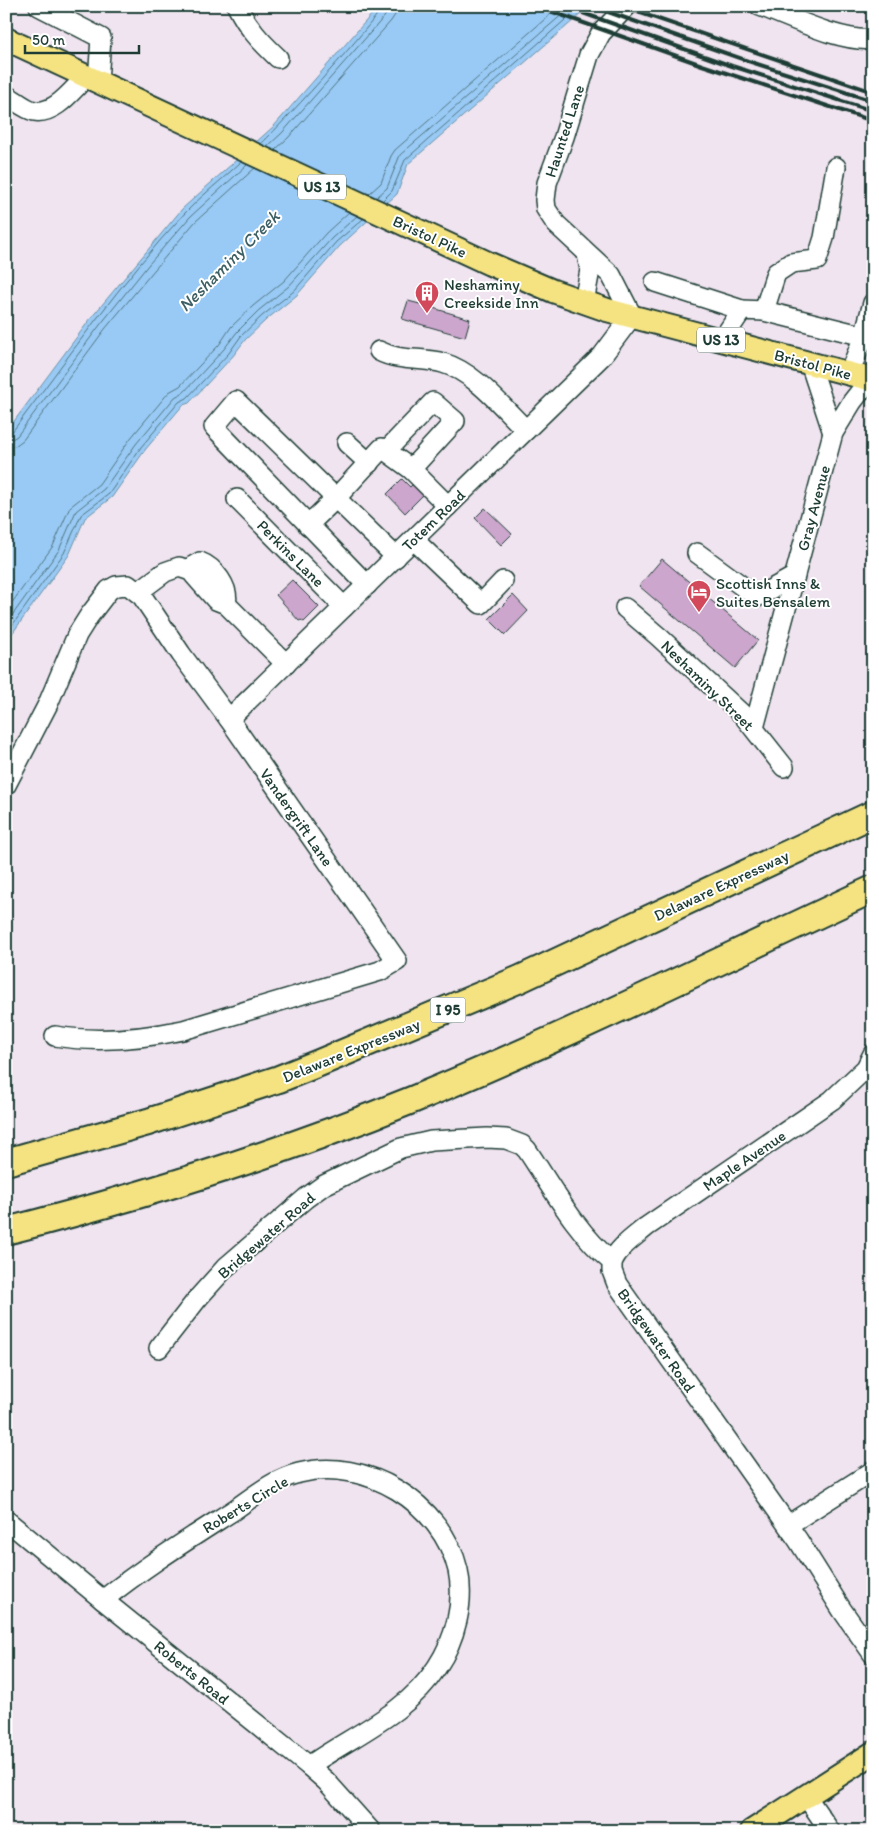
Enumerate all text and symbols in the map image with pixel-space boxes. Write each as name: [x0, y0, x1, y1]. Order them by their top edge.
scale bar: [25, 22, 139, 54]
text: 50 m: [32, 31, 65, 49]
street label: Haunted Lane: [541, 82, 588, 180]
road number: US 13: [298, 174, 346, 200]
water label: Neshaminy Creek: [174, 205, 285, 316]
street label: Bristol Pike: [390, 211, 470, 262]
place label: Neshaminy Creekside Inn: [444, 275, 539, 312]
building icon: Neshaminy Creekside Inn: [414, 280, 440, 314]
road number: US 13: [697, 328, 745, 352]
street label: Bristol Pike: [772, 345, 854, 384]
street label: Gray Avenue: [793, 463, 834, 553]
street label: Totem Road: [398, 485, 469, 555]
street label: Perkins Lane: [253, 516, 328, 591]
place label: Scottish Inns & Suites Bensalem: [716, 574, 831, 611]
hotel icon: Scottish Inns & Suites Bensalem: [686, 579, 712, 613]
street label: Neshaminy Street: [657, 636, 758, 735]
street label: Vandergrift Lane: [256, 765, 337, 870]
street label: Delaware Expressway: [651, 846, 792, 925]
road number: I 95: [430, 998, 466, 1022]
street label: Delaware Expressway: [280, 1014, 423, 1087]
street label: Maple Avenue: [699, 1126, 789, 1195]
street label: Bridgewater Road: [214, 1188, 319, 1283]
street label: Bridgewater Road: [614, 1285, 700, 1396]
street label: Roberts Circle: [199, 1471, 292, 1537]
street label: Roberts Road: [150, 1636, 233, 1709]

